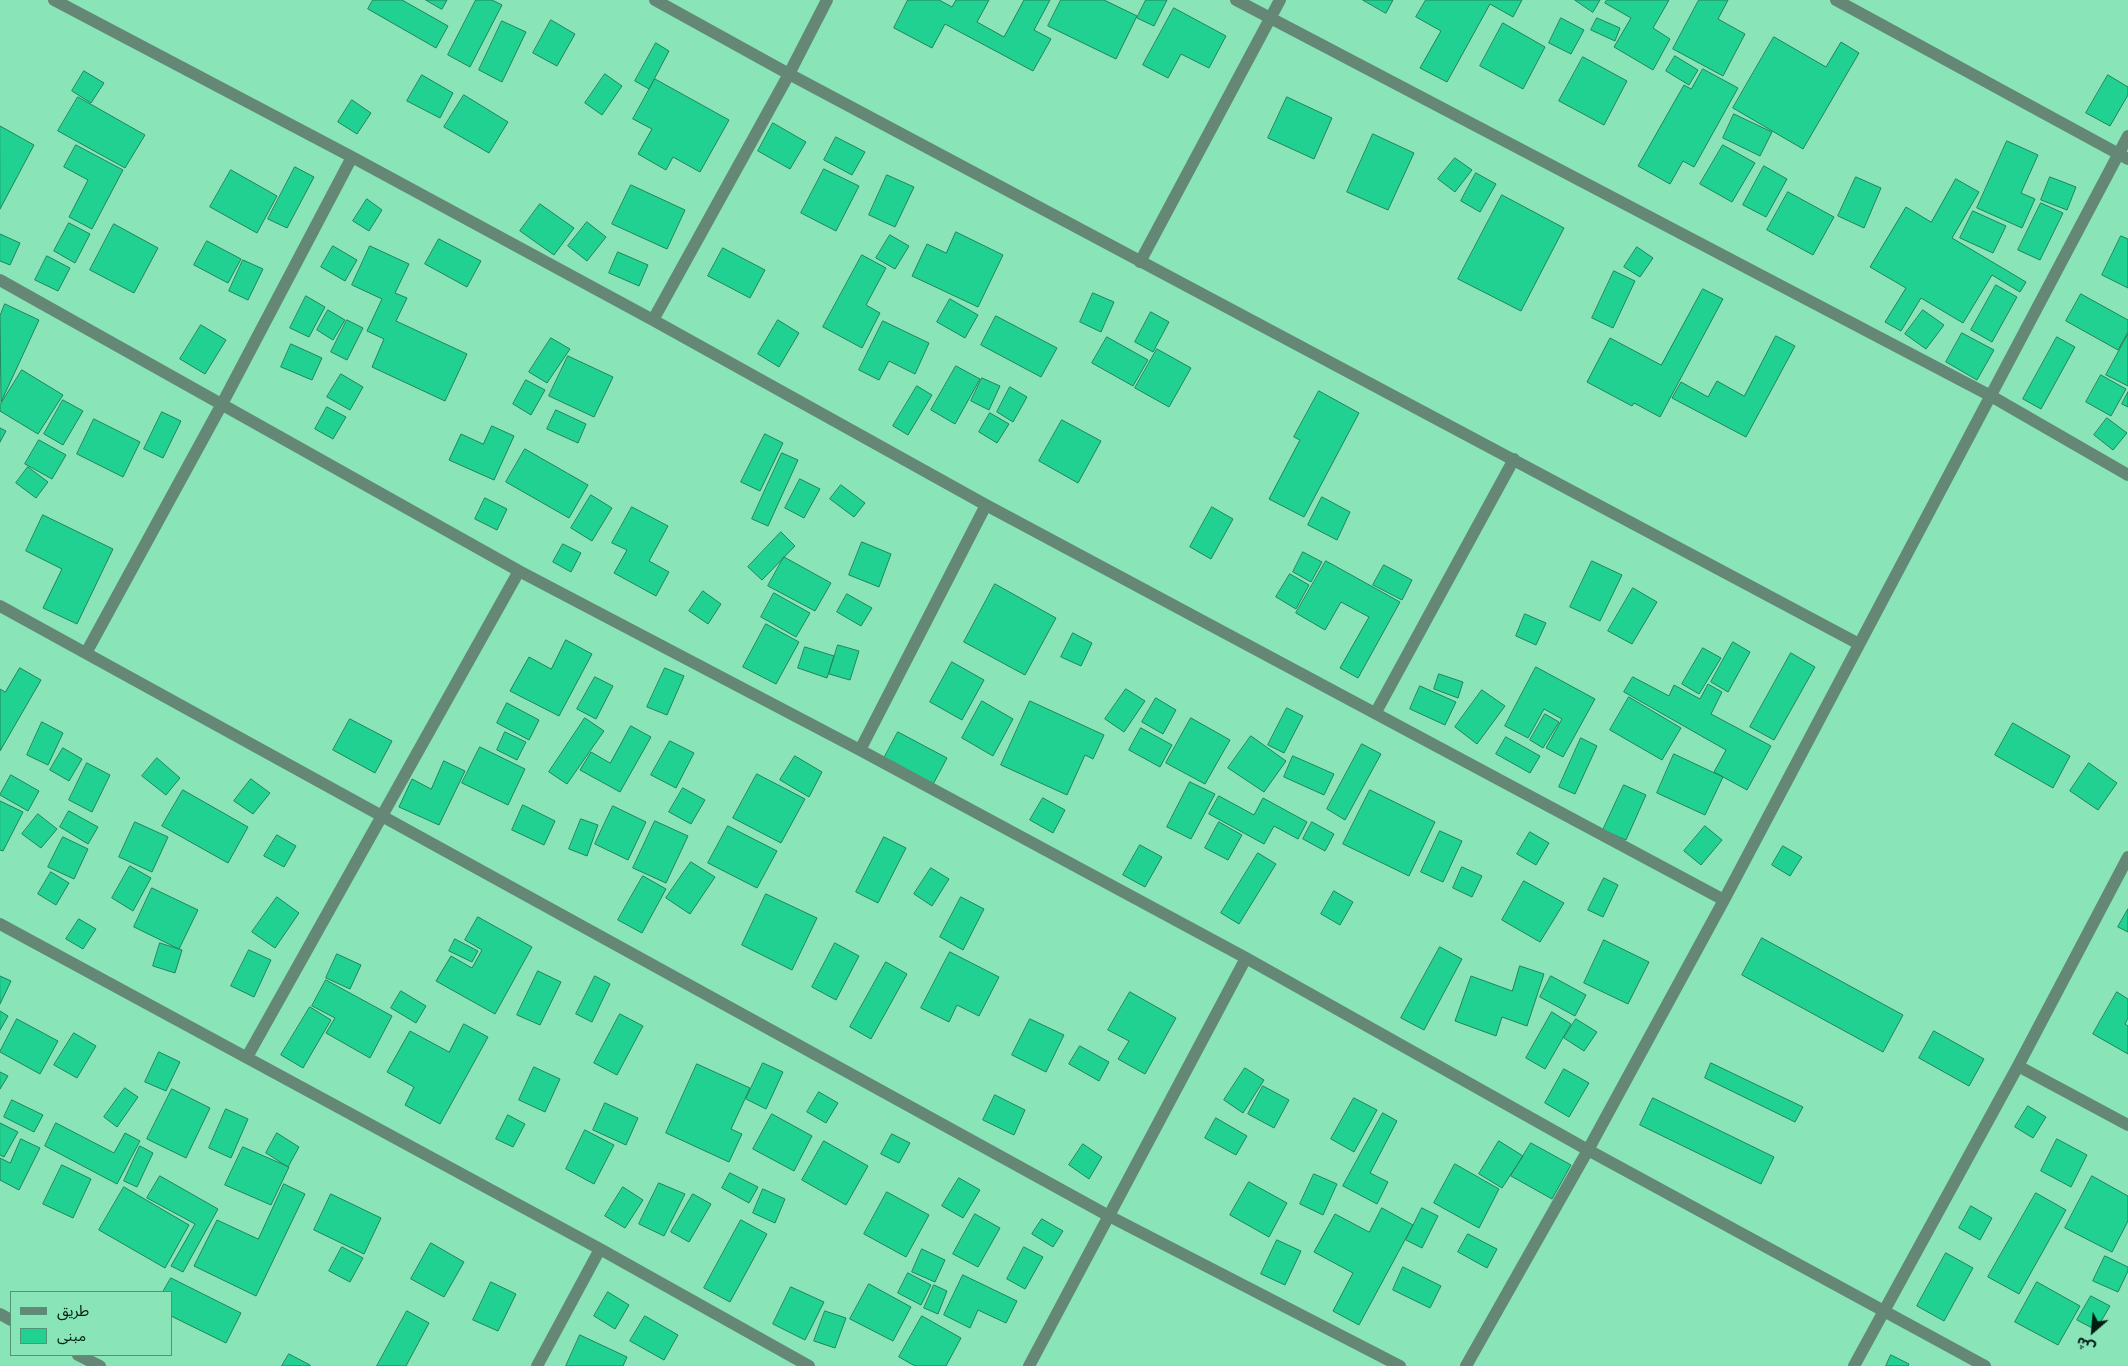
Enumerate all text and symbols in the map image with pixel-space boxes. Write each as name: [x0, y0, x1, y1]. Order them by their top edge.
legend: [10, 1291, 172, 1356]
text: طريق: [57, 1302, 89, 1320]
north arrow: [2068, 1306, 2118, 1356]
text: مبنى: [57, 1327, 86, 1345]
text: ش: [2074, 1333, 2098, 1357]

